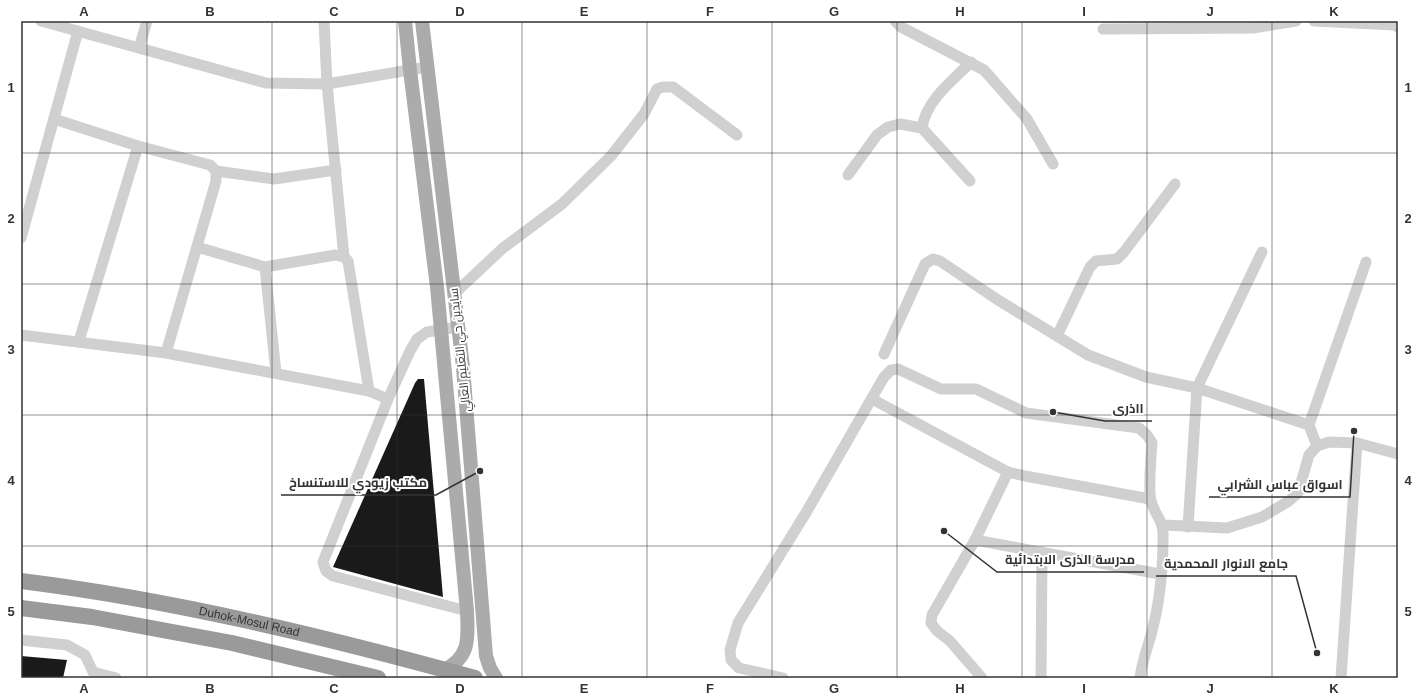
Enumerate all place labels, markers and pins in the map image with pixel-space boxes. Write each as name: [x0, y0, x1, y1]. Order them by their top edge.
callout: ااذرى: [1105, 396, 1152, 421]
callout: مكتب زيودي للاستنساخ: [281, 470, 436, 495]
callout: اسواق عباس الشرابي: [1209, 472, 1350, 497]
callout: مدرسة الذرى الابتدائية: [997, 547, 1144, 572]
callout: جامع الانوار المحمدية: [1156, 551, 1296, 576]

